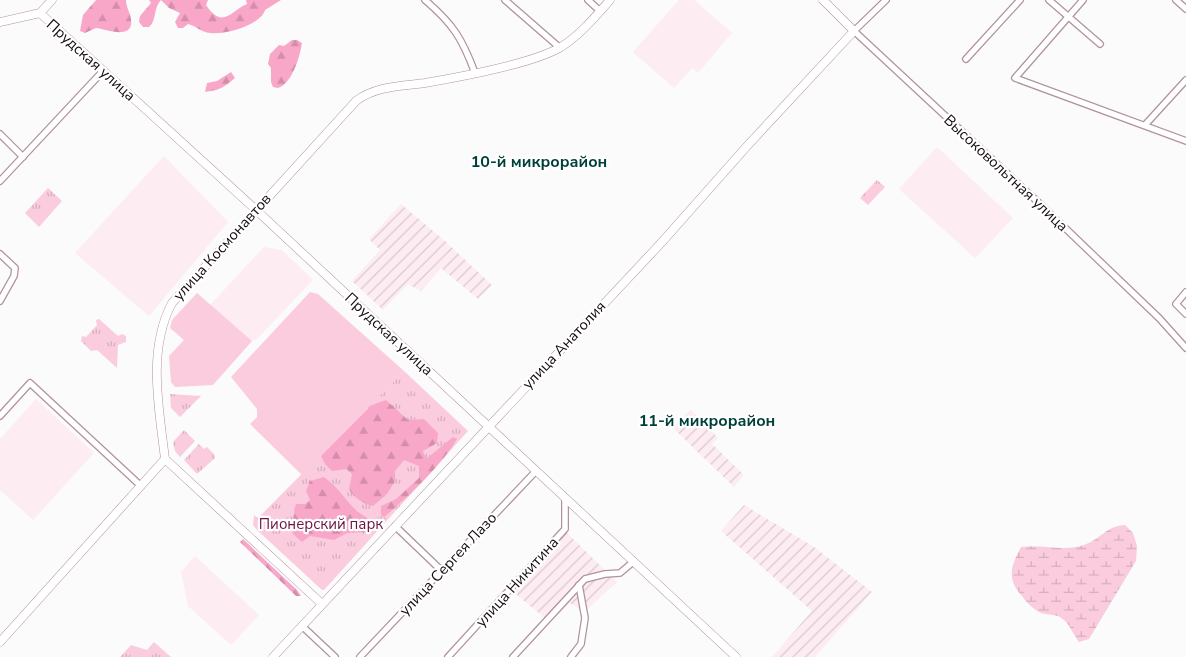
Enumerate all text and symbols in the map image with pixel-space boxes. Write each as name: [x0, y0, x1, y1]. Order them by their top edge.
street label: Прудская улица: [42, 15, 140, 105]
street label: Высоковольтная улица: [940, 110, 1072, 236]
district label: 10-й микрорайон: [471, 151, 607, 173]
street label: улица Космонавтов: [168, 189, 276, 305]
street label: Прудская улица: [341, 288, 437, 380]
street label: улица Анатолия: [518, 297, 610, 393]
district label: 11-й микрорайон: [639, 410, 775, 432]
street label: улица Сергея Лазо: [395, 508, 501, 620]
park label: Пионерский парк: [259, 514, 383, 534]
street label: улица Никитина: [471, 533, 563, 631]

